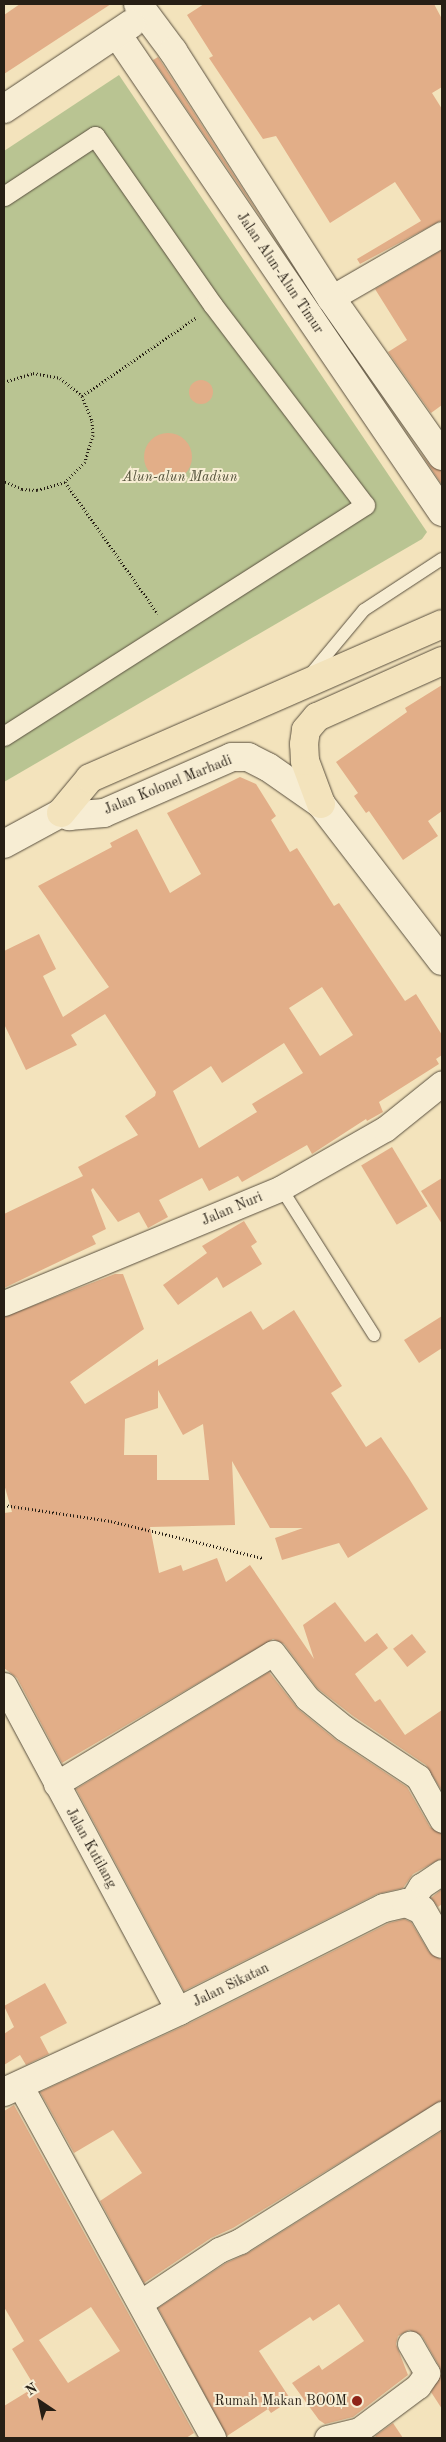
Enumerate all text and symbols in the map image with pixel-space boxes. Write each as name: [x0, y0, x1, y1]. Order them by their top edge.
street label: Jalan Alun-Alun Timur: [233, 209, 327, 337]
park label: Alun-alun Madiun: [122, 469, 238, 485]
street label: Jalan Kolonel Marhadi: [102, 752, 234, 818]
street label: Jalan Nuri: [199, 1189, 265, 1229]
street label: Jalan Kutilang: [62, 1805, 120, 1891]
street label: Jalan Sikatan: [190, 1959, 272, 2011]
north arrow: [15, 2377, 65, 2427]
text: N: [23, 2381, 40, 2398]
place label: Rumah Makan BOOM: [215, 2393, 347, 2409]
marker: Rumah Makan BOOM: [351, 2395, 363, 2407]

